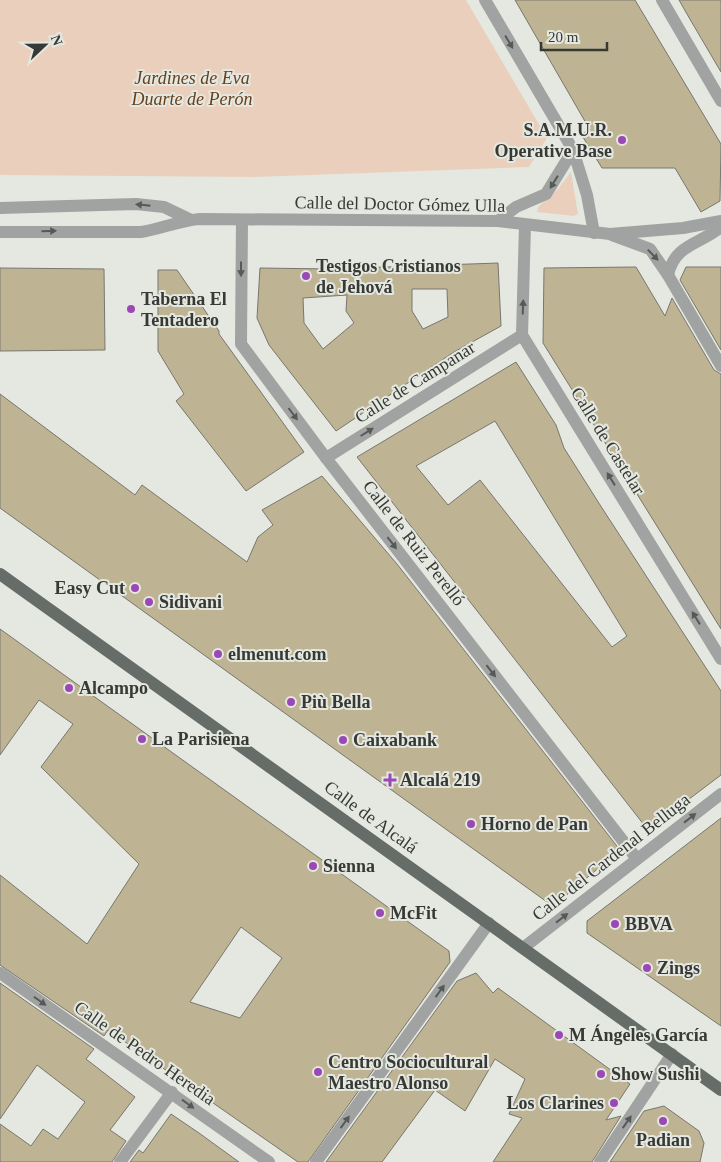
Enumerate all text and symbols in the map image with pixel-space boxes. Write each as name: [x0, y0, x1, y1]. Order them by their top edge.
north arrow: [20, 20, 70, 70]
scale bar: [541, 20, 607, 52]
text: 20 m: [548, 29, 579, 45]
text: N: [48, 33, 65, 48]
one-way arrow: [505, 35, 514, 49]
park label: Jardines de Eva Duarte de Perón: [131, 68, 252, 109]
place label: S.A.M.U.R. Operative Base: [495, 120, 612, 161]
marker: S.A.M.U.R. Operative Base: [616, 134, 628, 146]
one-way arrow: [549, 175, 558, 188]
street label: Calle del Doctor Gómez Ulla: [294, 192, 506, 216]
one-way arrow: [134, 201, 150, 209]
one-way arrow: [41, 227, 57, 235]
one-way arrow: [647, 248, 659, 260]
place label: Testigos Cristianos de Jehová: [316, 256, 461, 297]
one-way arrow: [237, 261, 245, 277]
marker: Testigos Cristianos de Jehová: [300, 270, 312, 282]
place label: Taberna El Tentadero: [141, 289, 227, 330]
one-way arrow: [519, 298, 527, 314]
marker: Taberna El Tentadero: [125, 303, 137, 315]
street label: Calle de Campanar: [351, 337, 479, 427]
street label: Calle de Castelar: [567, 384, 649, 498]
one-way arrow: [288, 407, 298, 421]
one-way arrow: [361, 428, 374, 437]
one-way arrow: [606, 473, 615, 486]
street label: Calle de Ruiz Perelló: [359, 476, 469, 610]
one-way arrow: [386, 536, 397, 549]
place label: Easy Cut: [54, 578, 125, 598]
marker: Easy Cut: [129, 582, 141, 594]
place label: Sidivani: [159, 592, 222, 612]
marker: Sidivani: [143, 596, 155, 608]
one-way arrow: [691, 611, 700, 624]
place label: elmenut.com: [228, 644, 326, 664]
marker: elmenut.com: [212, 648, 224, 660]
one-way arrow: [486, 664, 497, 677]
place label: Alcampo: [79, 678, 148, 698]
marker: Alcampo: [63, 682, 75, 694]
place label: Più Bella: [301, 692, 371, 712]
marker: Più Bella: [285, 696, 297, 708]
place label: La Parisiena: [152, 729, 250, 749]
place label: Caixabank: [353, 730, 437, 750]
marker: La Parisiena: [136, 733, 148, 745]
marker: Caixabank: [337, 734, 349, 746]
place label: Alcalá 219: [400, 770, 481, 790]
marker: Alcalá 219: [384, 774, 396, 786]
street label: Calle de Alcalá: [321, 777, 421, 857]
street label: Calle del Cardenal Belluga: [528, 789, 694, 925]
one-way arrow: [683, 813, 697, 823]
place label: Horno de Pan: [481, 814, 588, 834]
marker: Horno de Pan: [465, 818, 477, 830]
place label: Sienna: [323, 856, 375, 876]
marker: Sienna: [307, 860, 319, 872]
place label: McFit: [390, 903, 437, 923]
marker: McFit: [374, 907, 386, 919]
one-way arrow: [555, 912, 568, 923]
place label: BBVA: [625, 914, 673, 934]
marker: BBVA: [609, 918, 621, 930]
place label: Zings: [657, 958, 700, 978]
marker: Zings: [641, 962, 653, 974]
one-way arrow: [435, 984, 445, 998]
one-way arrow: [33, 996, 47, 1006]
street label: Calle de Pedro Heredia: [71, 997, 219, 1109]
place label: M Ángeles García: [569, 1024, 708, 1045]
marker: M Ángeles García: [553, 1029, 565, 1041]
place label: Centro Sociocultural Maestro Alonso: [328, 1052, 488, 1093]
place label: Show Sushi: [611, 1064, 700, 1084]
marker: Centro Sociocultural Maestro Alonso: [312, 1066, 324, 1078]
marker: Show Sushi: [595, 1068, 607, 1080]
place label: Los Clarines: [506, 1093, 604, 1113]
marker: Los Clarines: [608, 1097, 620, 1109]
one-way arrow: [181, 1098, 194, 1109]
one-way arrow: [622, 1115, 632, 1129]
marker: Padian: [657, 1115, 669, 1127]
one-way arrow: [340, 1116, 350, 1129]
place label: Padian: [636, 1130, 690, 1150]

